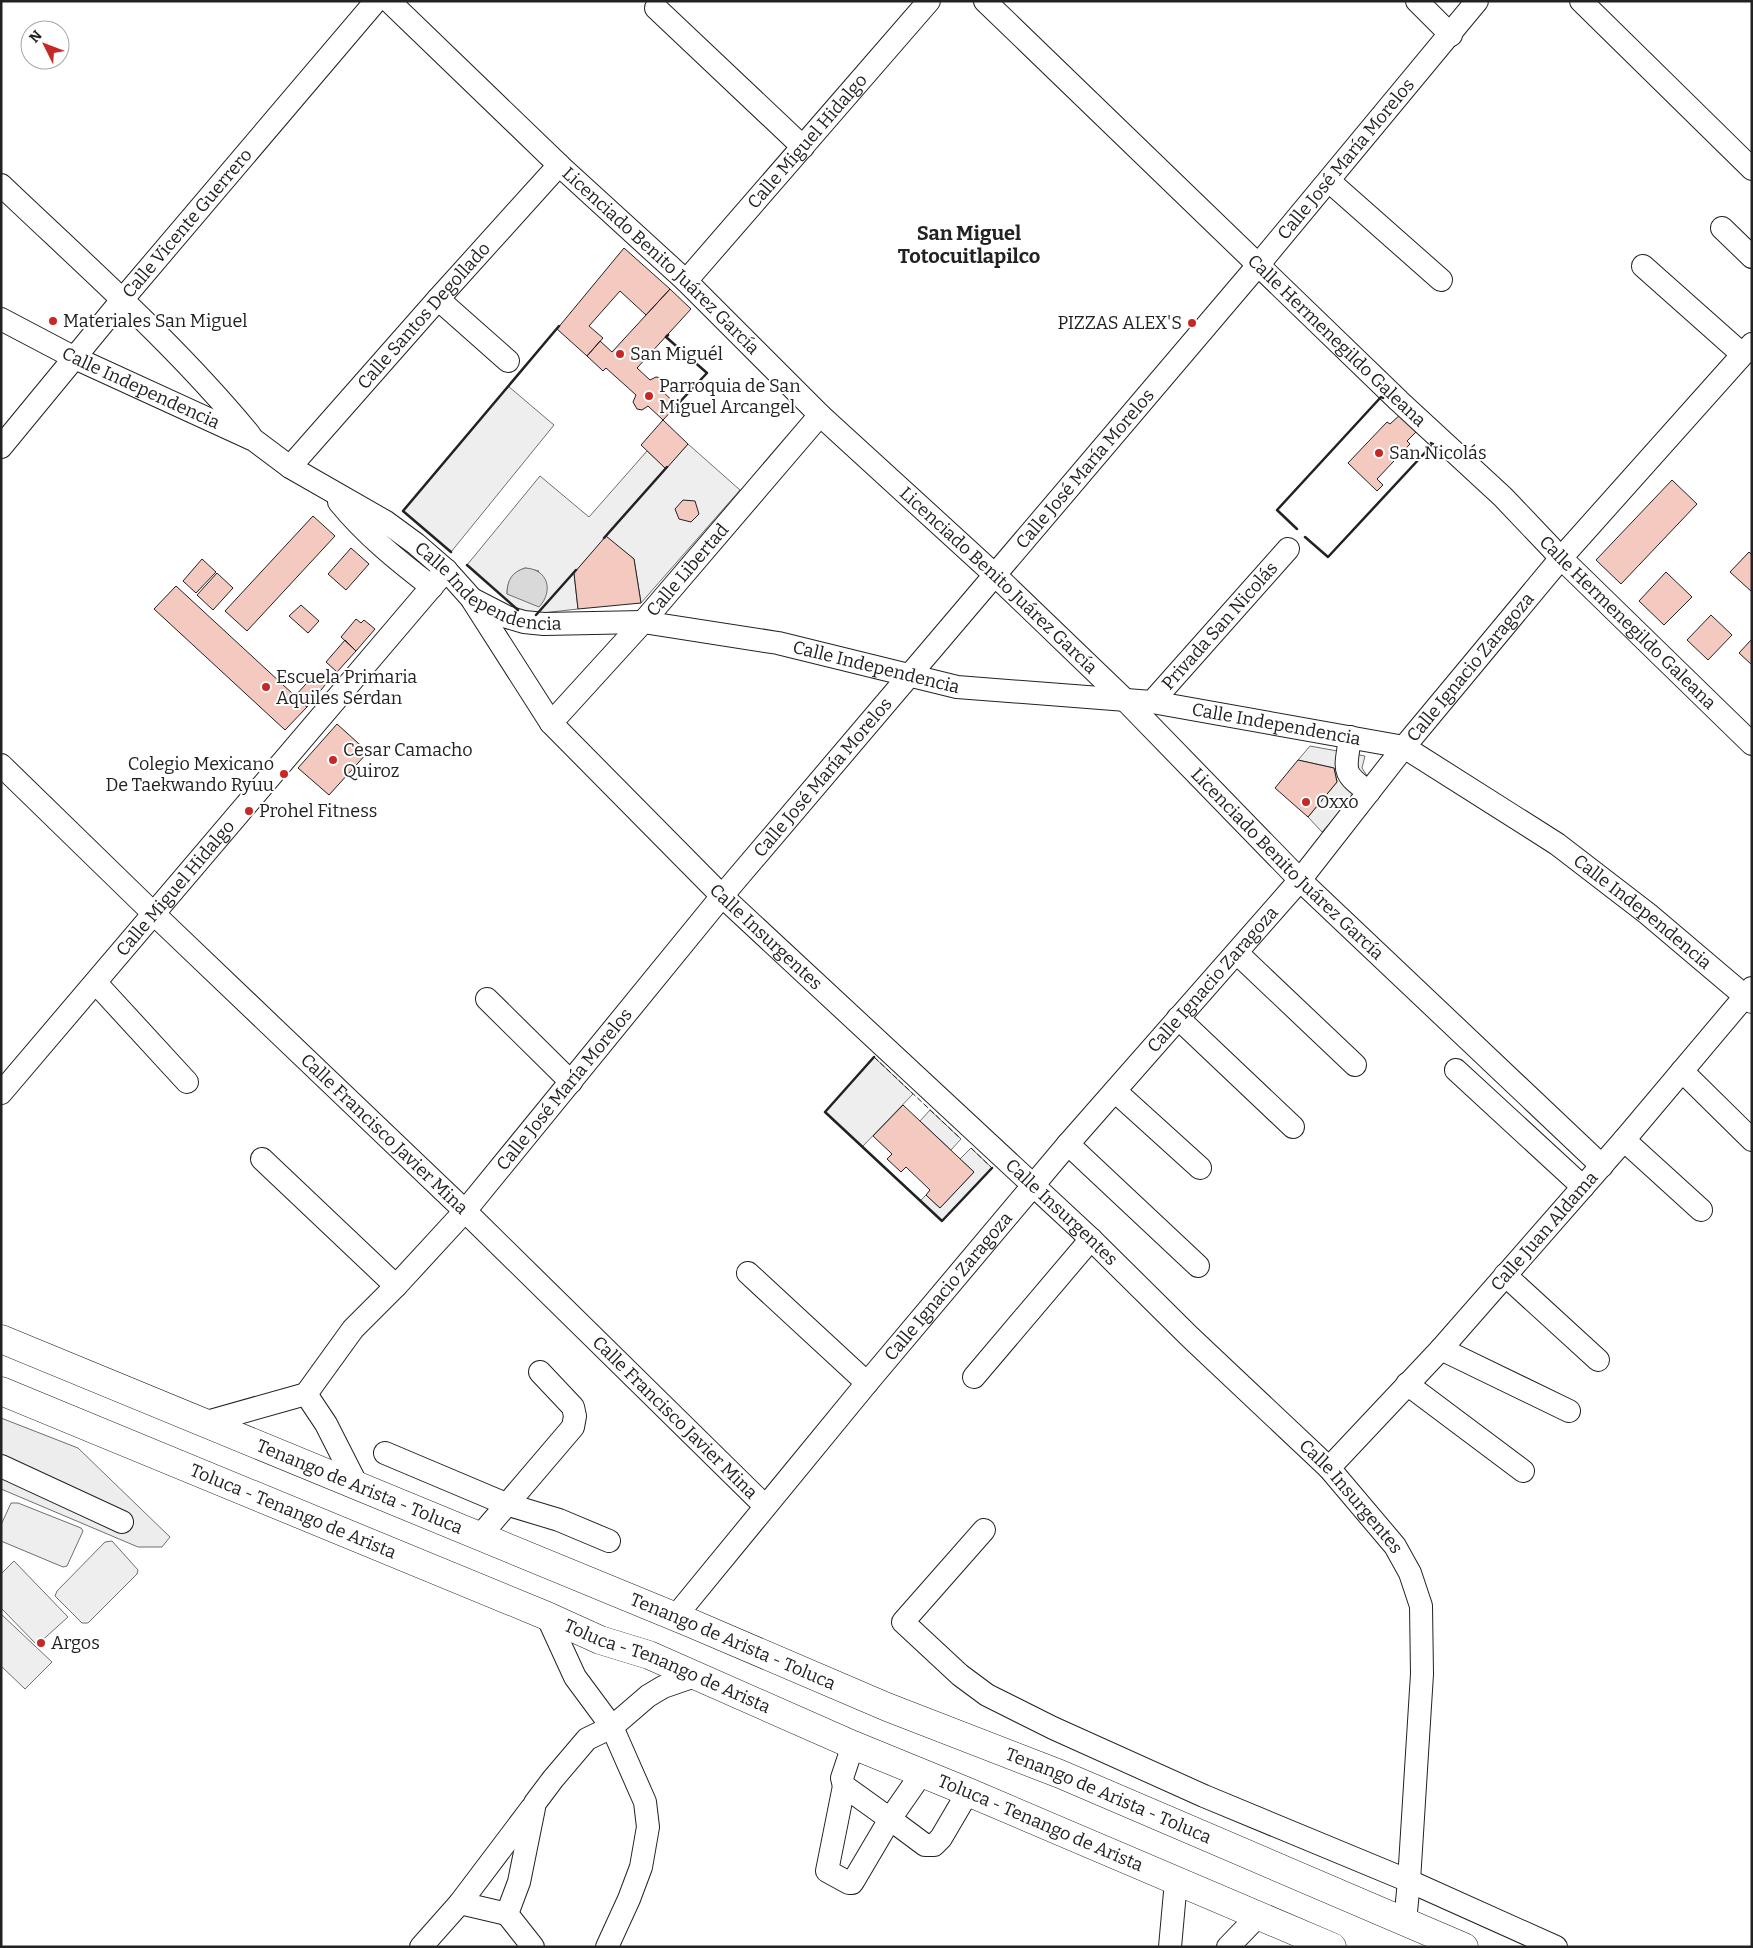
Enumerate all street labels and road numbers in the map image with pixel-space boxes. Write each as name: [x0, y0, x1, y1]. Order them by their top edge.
street label: Calle Miguel Hidalgo: [743, 69, 872, 213]
street label: Calle José María Morelos: [1273, 74, 1419, 244]
street label: Calle Vicente Guerrero: [118, 144, 257, 302]
street label: Licenciado Benito Juárez García: [558, 162, 764, 359]
street label: Calle Santos Degollado: [353, 238, 495, 394]
street label: Calle Hermenegildo Galeana: [1243, 250, 1431, 431]
street label: Calle Independencia: [58, 342, 223, 434]
street label: Calle José María Morelos: [1011, 384, 1159, 553]
street label: Licenciado Benito Juárez García: [895, 482, 1102, 678]
street label: Calle Libertad: [642, 519, 733, 621]
street label: Calle Hermenegildo Galeana: [1535, 531, 1721, 714]
street label: Calle Independencia: [410, 537, 562, 635]
street label: Privada San Nicolás: [1157, 557, 1282, 694]
street label: Calle Ignacio Zaragoza: [1402, 588, 1539, 746]
street label: Calle Independencia: [790, 636, 962, 698]
street label: Calle José María Morelos: [749, 693, 897, 862]
street label: Calle Independencia: [1190, 698, 1363, 750]
street label: Licenciado Benito Juárez García: [1186, 764, 1388, 965]
street label: Calle Miguel Hidalgo: [111, 816, 239, 961]
street label: Calle Independencia: [1569, 850, 1716, 974]
street label: Calle Insurgentes: [705, 879, 827, 995]
street label: Calle Ignacio Zaragoza: [1142, 902, 1283, 1057]
street label: Calle José María Morelos: [492, 1004, 637, 1175]
street label: Calle Francisco Javier Mina: [296, 1049, 473, 1219]
street label: Calle Insurgentes: [1001, 1154, 1122, 1270]
street label: Calle Juan Aldama: [1486, 1167, 1603, 1296]
street label: Calle Ignacio Zaragoza: [880, 1207, 1017, 1365]
street label: Calle Francisco Javier Mina: [588, 1331, 762, 1504]
street label: Tenango de Arista - Toluca: [253, 1434, 466, 1539]
street label: Calle Insurgentes: [1294, 1435, 1408, 1557]
street label: Toluca - Tenango de Arista: [187, 1459, 400, 1564]
street label: Tenango de Arista - Toluca: [627, 1588, 839, 1695]
street label: Toluca - Tenango de Arista: [561, 1614, 774, 1718]
street label: Tenango de Arista - Toluca: [1002, 1743, 1215, 1849]
street label: Toluca - Tenango de Arista: [935, 1770, 1147, 1876]

